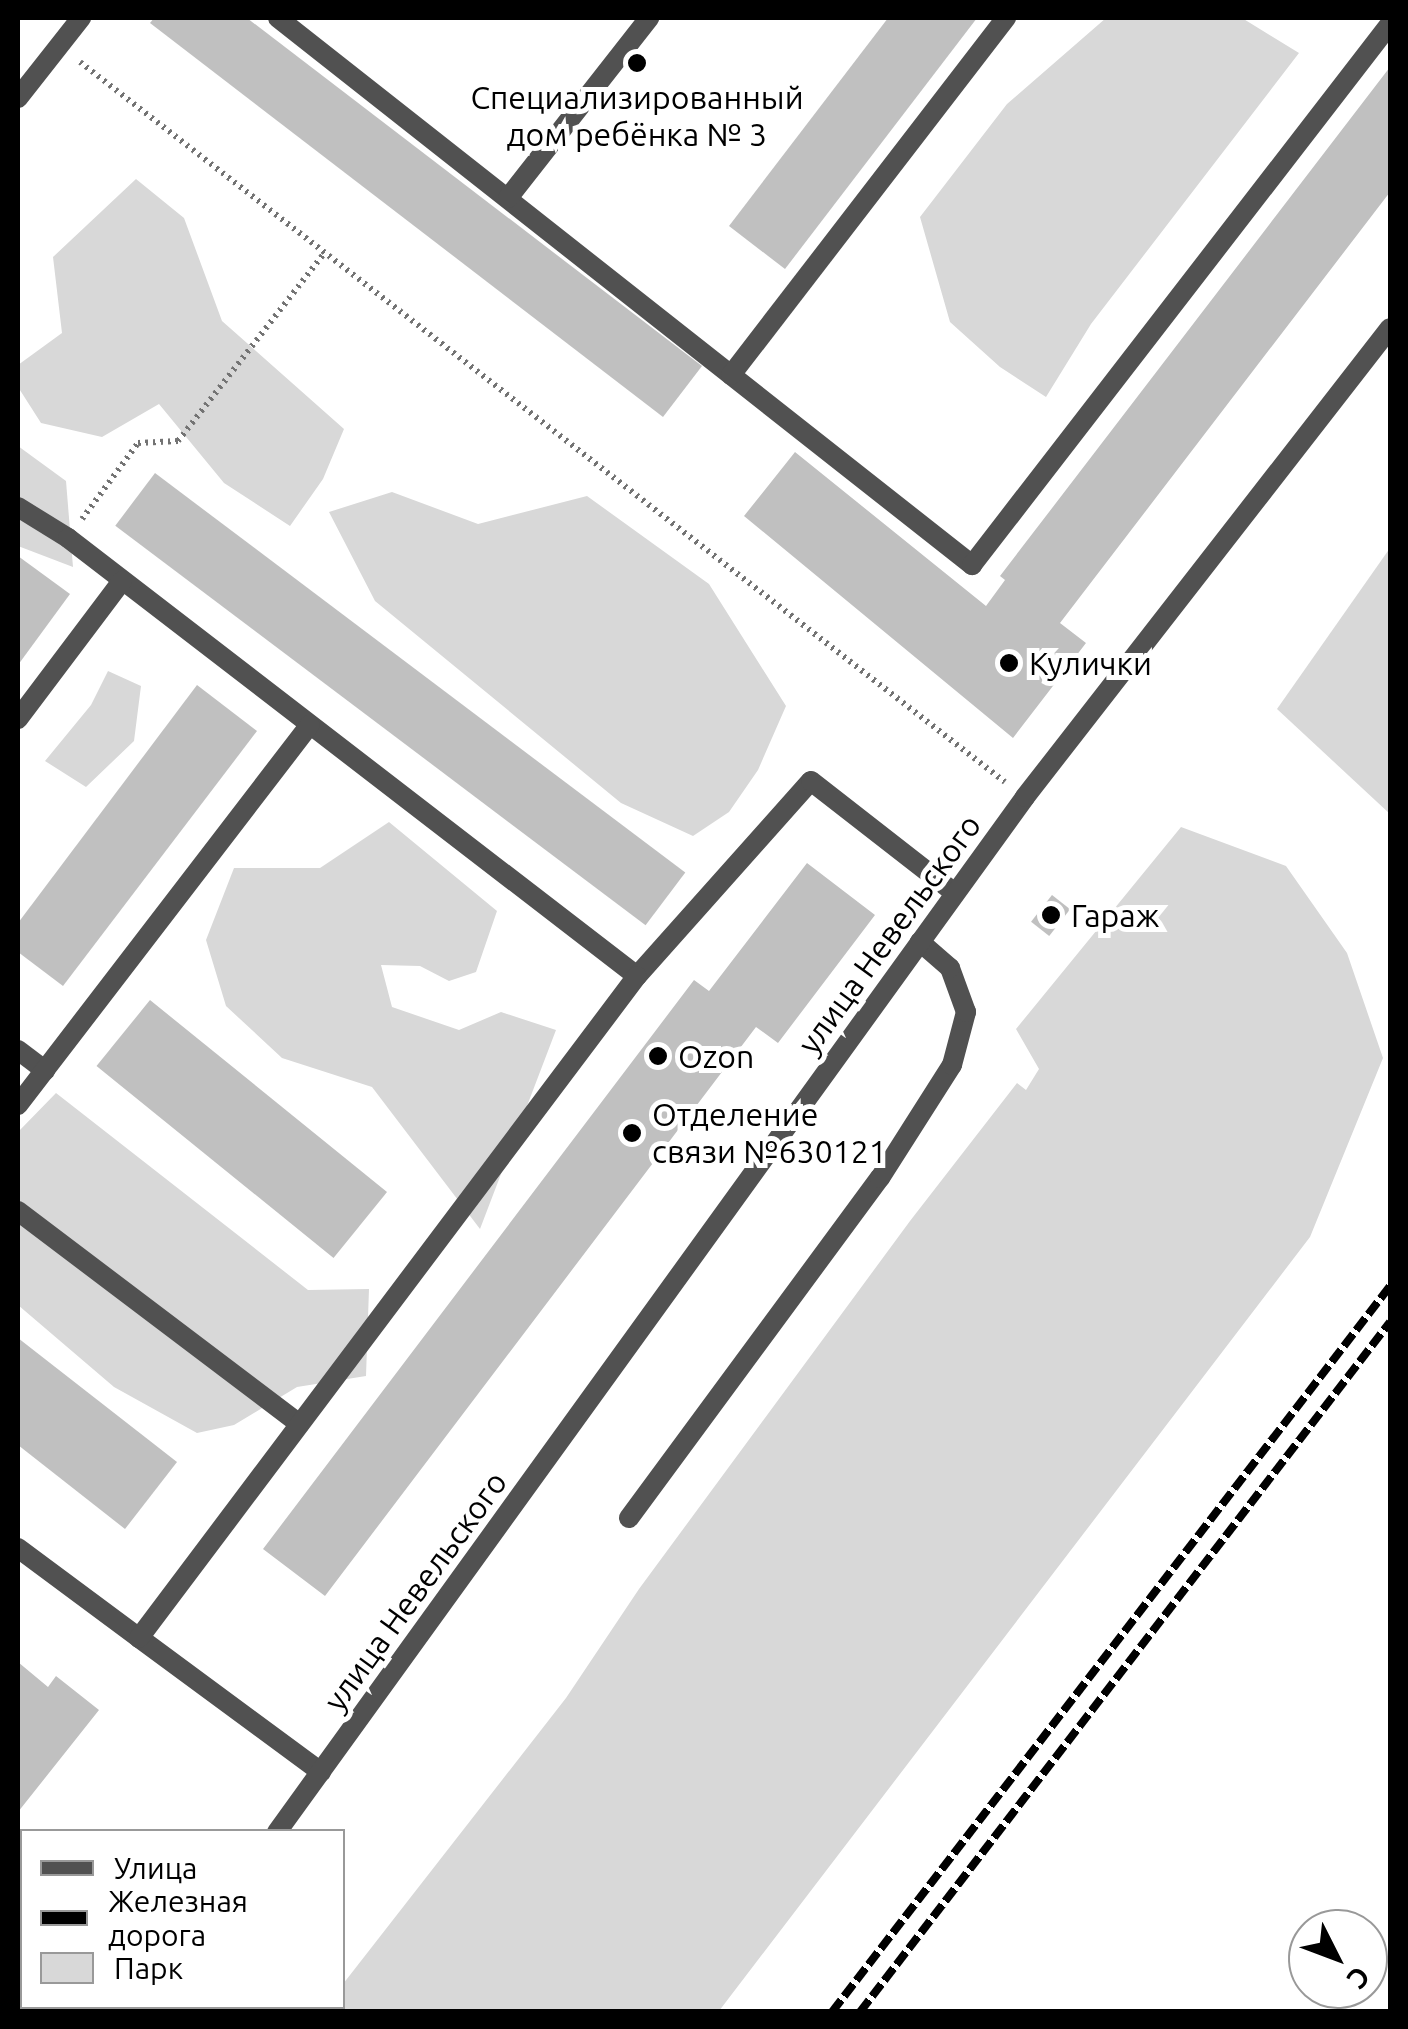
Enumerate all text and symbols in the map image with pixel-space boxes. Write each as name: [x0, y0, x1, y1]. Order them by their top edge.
marker: Специализированный дом ребёнка № 3: [626, 52, 648, 74]
place label: Специализированный дом ребёнка № 3: [470, 79, 804, 154]
place label: Кулички: [1029, 644, 1152, 682]
marker: Кулички: [998, 652, 1020, 674]
street label: улица Невельского: [789, 807, 989, 1061]
place label: Гараж: [1071, 896, 1159, 934]
marker: Гараж: [1040, 904, 1062, 926]
place label: Ozon: [678, 1037, 754, 1075]
marker: Ozon: [647, 1045, 669, 1067]
place label: Отделение связи №630121: [652, 1096, 887, 1171]
marker: Отделение связи №630121: [621, 1122, 643, 1144]
street label: улица Невельского: [315, 1464, 515, 1718]
legend: [20, 1829, 345, 2009]
text: Улица: [114, 1851, 198, 1885]
text: Железная дорога: [108, 1884, 248, 1952]
north arrow: [1288, 1909, 1388, 2009]
text: Парк: [114, 1951, 183, 1985]
text: С: [1342, 1961, 1377, 1995]

